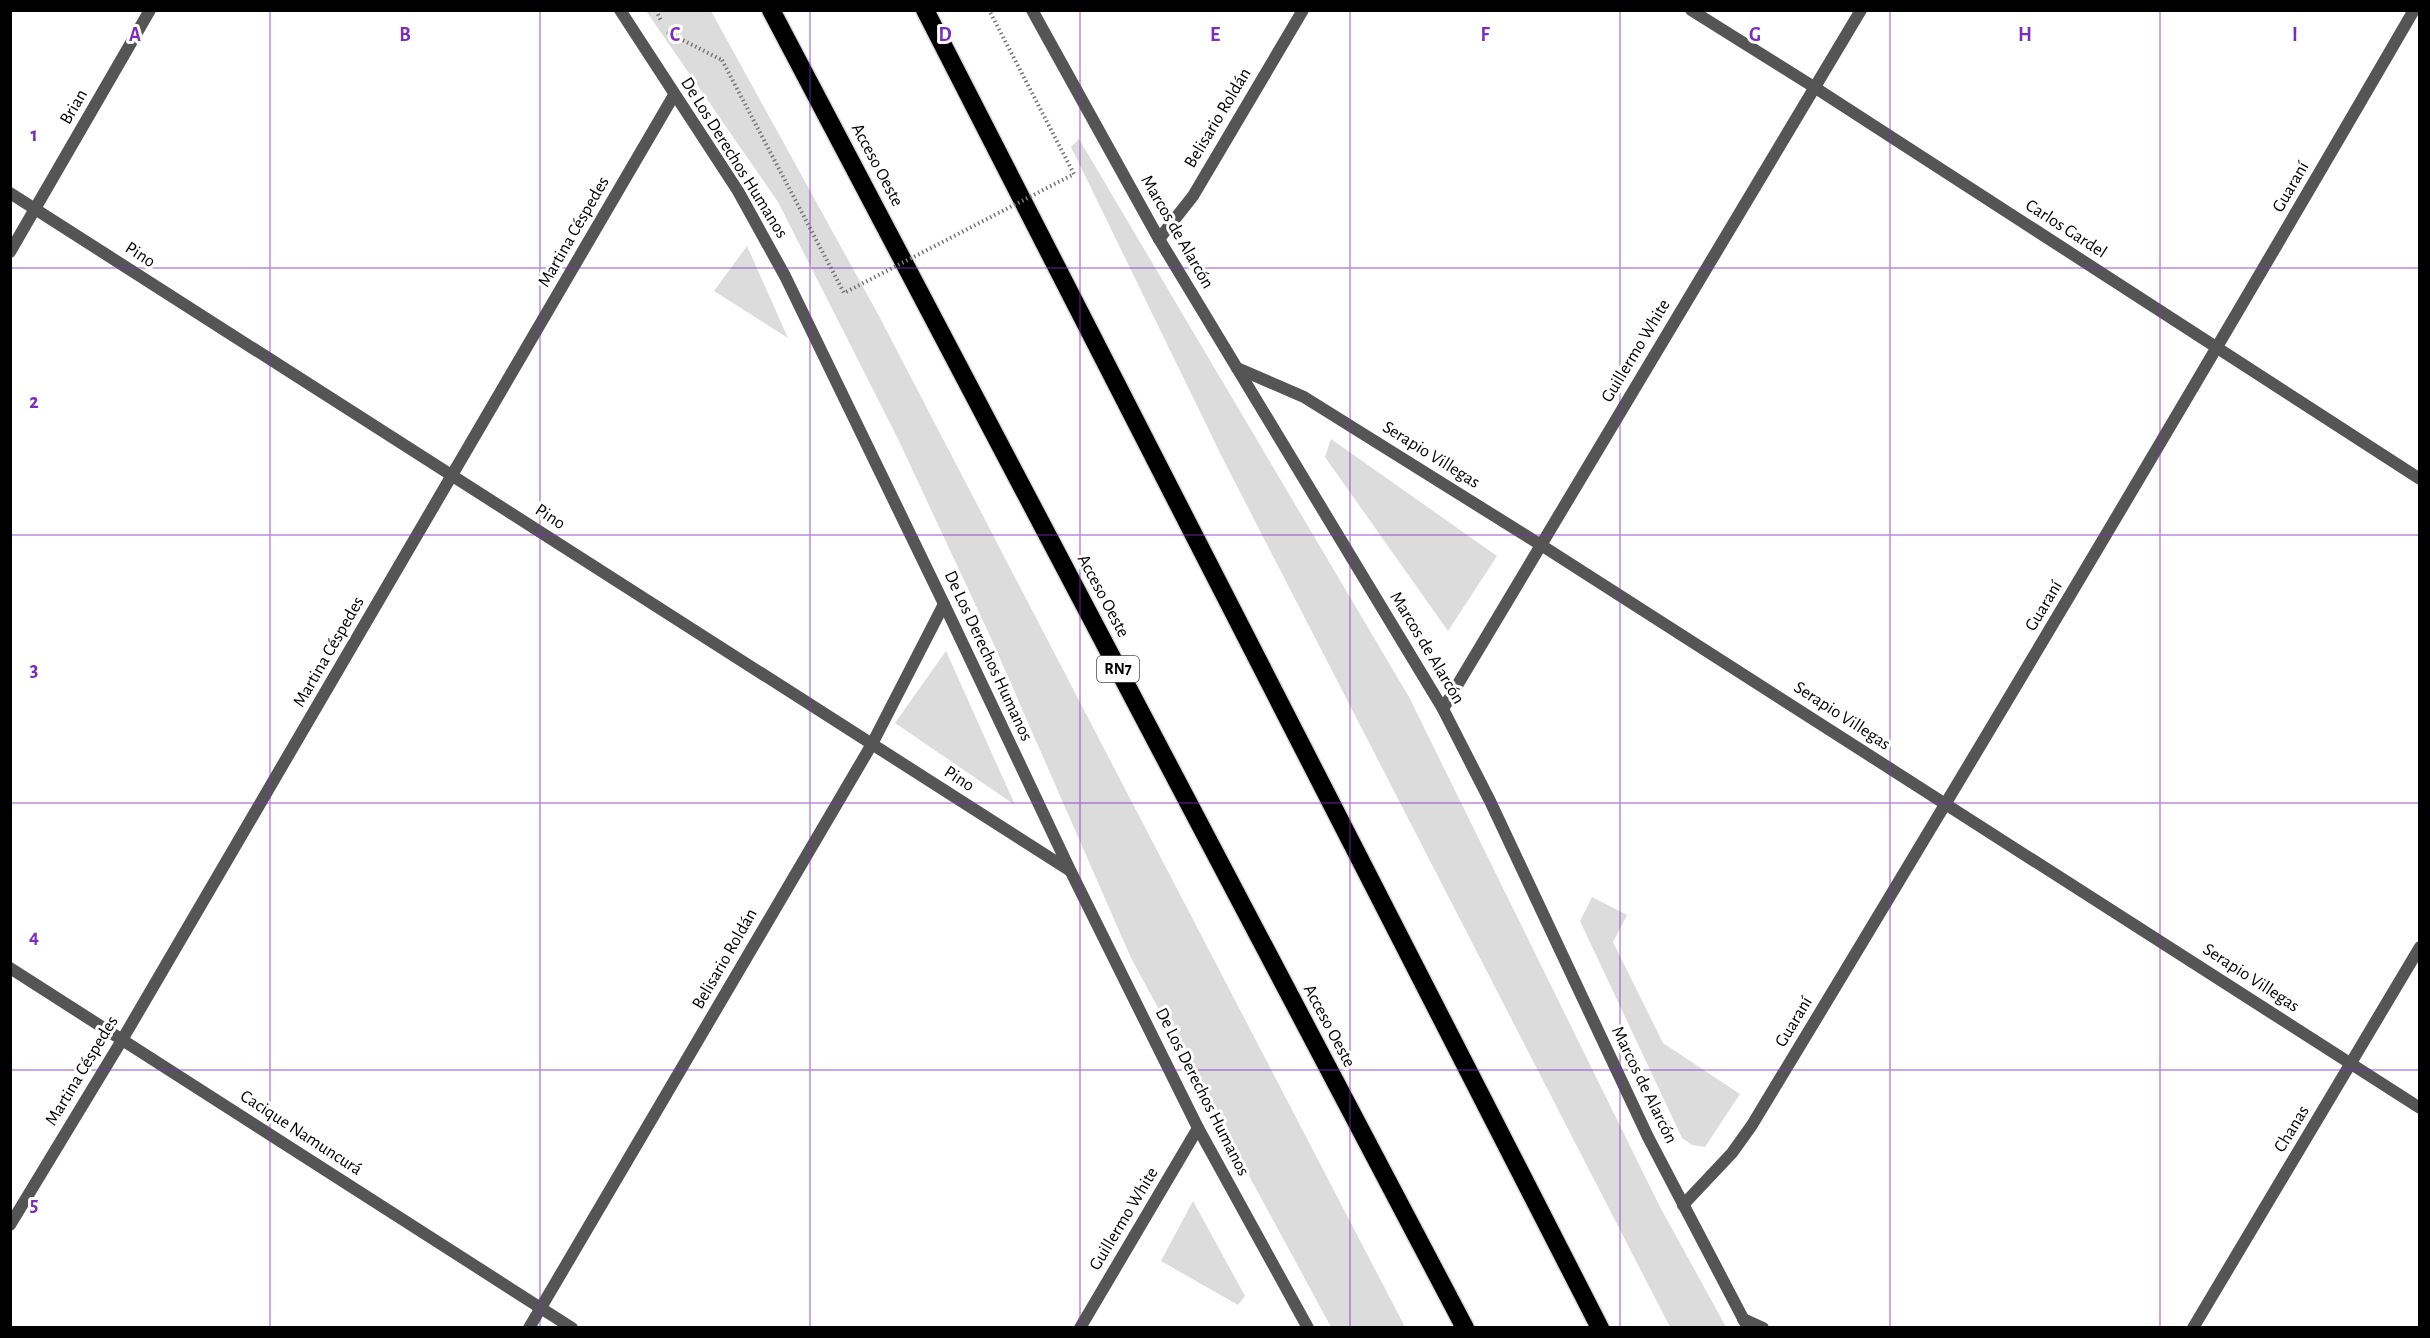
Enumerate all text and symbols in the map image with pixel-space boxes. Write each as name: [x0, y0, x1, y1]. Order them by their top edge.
text: A: [129, 25, 141, 45]
text: B: [399, 25, 411, 45]
text: C: [670, 25, 681, 45]
text: D: [938, 25, 952, 45]
text: E: [1210, 25, 1220, 45]
text: F: [1480, 25, 1490, 45]
text: G: [1749, 25, 1761, 45]
text: H: [2018, 25, 2032, 45]
text: I: [2292, 25, 2298, 45]
street label: Belisario Roldán: [1181, 65, 1255, 171]
street label: De Los Derechos Humanos: [677, 74, 791, 242]
street label: Brian: [57, 86, 91, 128]
street label: Acceso Oeste: [848, 121, 906, 209]
text: 1: [30, 125, 38, 145]
street label: Guaraní: [2269, 158, 2313, 215]
street label: Marcos de Alarcón: [1137, 172, 1217, 292]
street label: Martina Céspedes: [535, 174, 613, 290]
street label: Carlos Gardel: [2022, 196, 2110, 262]
street label: Pino: [122, 239, 158, 271]
street label: Guillermo White: [1598, 296, 1674, 406]
text: 2: [29, 392, 39, 412]
street label: Serapio Villegas: [1379, 418, 1483, 492]
street label: Pino: [532, 501, 568, 533]
street label: Acceso Oeste: [1074, 552, 1132, 640]
street label: De Los Derechos Humanos: [941, 568, 1035, 744]
street label: Guaraní: [2022, 577, 2066, 634]
street label: Marcos de Alarcón: [1386, 589, 1468, 707]
street label: Martina Céspedes: [290, 594, 368, 710]
road number: RN7: [1097, 656, 1139, 682]
text: 3: [30, 660, 38, 680]
street label: Serapio Villegas: [1791, 678, 1893, 754]
street label: Pino: [941, 763, 977, 795]
street label: Belisario Roldán: [689, 906, 761, 1012]
text: 4: [29, 927, 39, 947]
street label: Serapio Villegas: [2200, 940, 2302, 1016]
street label: Acceso Oeste: [1300, 982, 1358, 1070]
street label: Guaraní: [1772, 993, 1816, 1050]
street label: De Los Derechos Humanos: [1152, 1005, 1252, 1179]
street label: Martina Céspedes: [42, 1013, 122, 1129]
street label: Marcos de Alarcón: [1608, 1024, 1680, 1146]
street label: Cacique Namuncurá: [237, 1087, 365, 1179]
street label: Chanas: [2271, 1102, 2313, 1156]
street label: Guillermo White: [1086, 1164, 1162, 1274]
text: 5: [30, 1195, 38, 1215]

